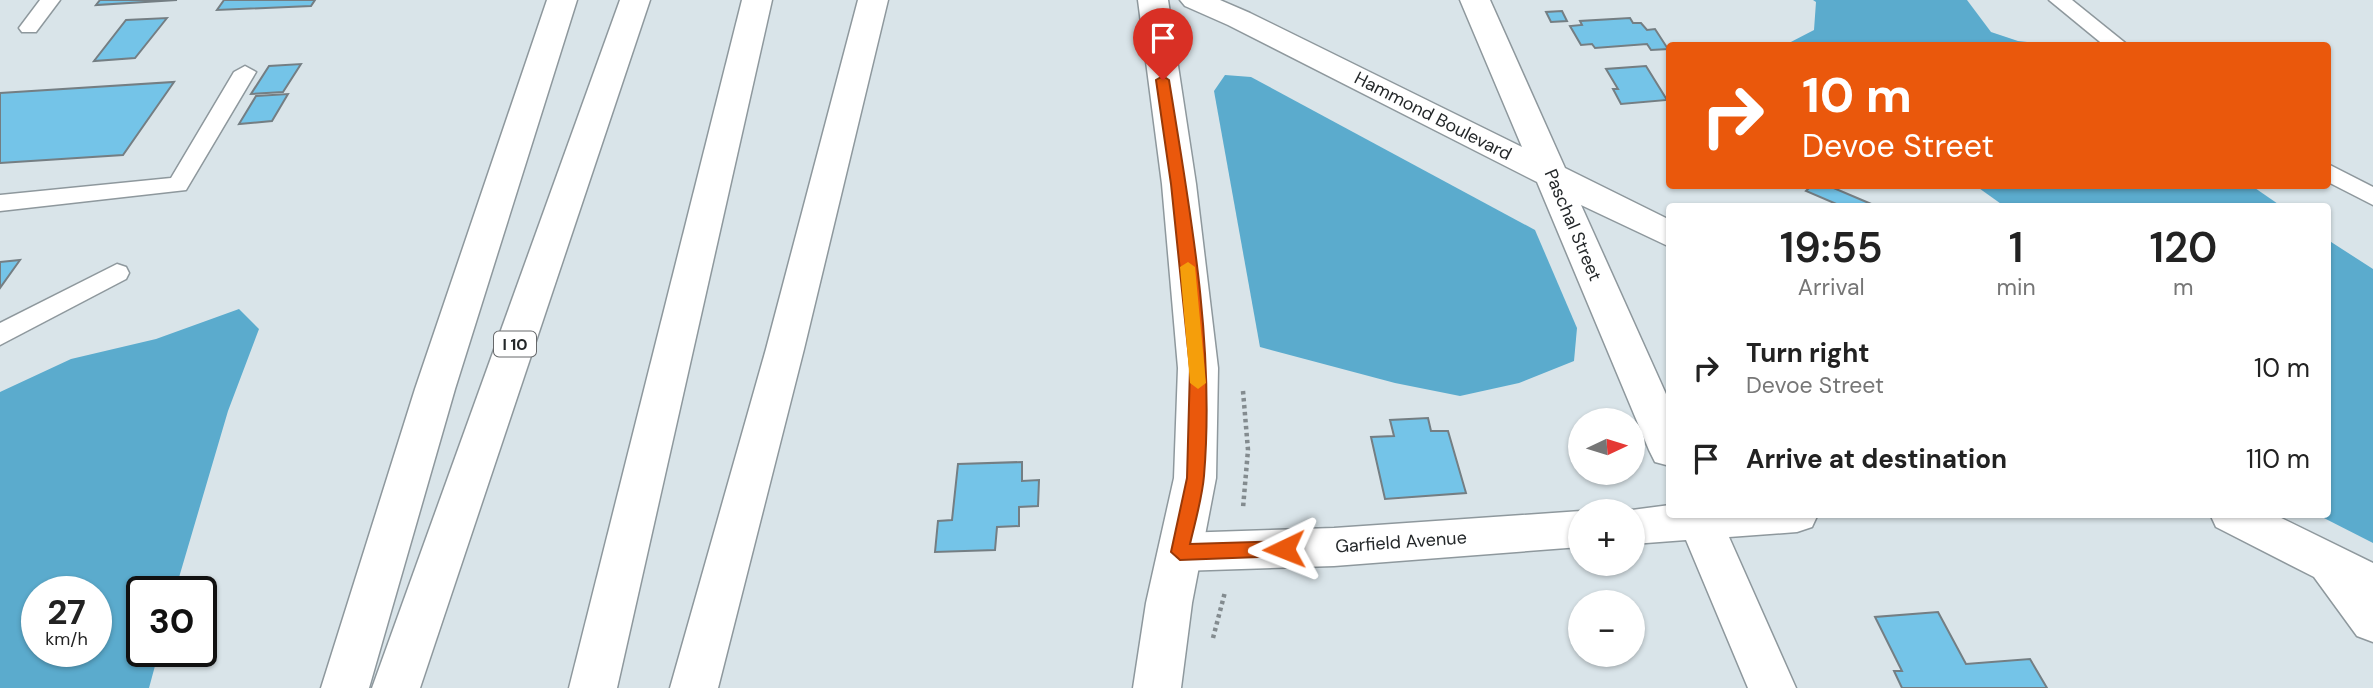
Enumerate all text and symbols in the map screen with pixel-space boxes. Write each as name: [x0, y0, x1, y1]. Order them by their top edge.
pin: [1133, 8, 1193, 80]
icon: arrive: [1144, 19, 1182, 57]
text: 10 m: [1802, 63, 1912, 127]
street label: Hammond Boulevard: [1350, 66, 1516, 166]
icon: right: [1687, 70, 1778, 161]
text: Devoe Street: [1802, 125, 1994, 167]
street label: Paschal Street: [1539, 165, 1607, 285]
text: 19:55: [1780, 220, 1883, 275]
text: 1: [2009, 220, 2023, 275]
text: 120: [2149, 220, 2217, 275]
text: Arrival: [1798, 272, 1865, 302]
text: min: [1997, 272, 2036, 302]
text: m: [2173, 272, 2194, 302]
road number: I 10: [494, 332, 536, 356]
text: Turn right: [1746, 336, 1870, 370]
icon: right: [1687, 349, 1725, 387]
text: 10 m: [2254, 351, 2310, 385]
text: Devoe Street: [1746, 370, 1884, 400]
north arrow: [1568, 408, 1645, 485]
map controls: [1568, 408, 1645, 667]
icon: arrive: [1687, 440, 1725, 478]
text: Arrive at destination: [1746, 442, 2007, 476]
text: 110 m: [2246, 442, 2310, 476]
button: +: [1568, 499, 1645, 576]
position arrow: [1247, 512, 1321, 586]
street label: Garfield Avenue: [1334, 525, 1468, 559]
speed limit sign: 30: [126, 576, 217, 667]
text: 27: [47, 589, 86, 635]
button: −: [1568, 590, 1645, 667]
text: km/h: [45, 627, 88, 651]

